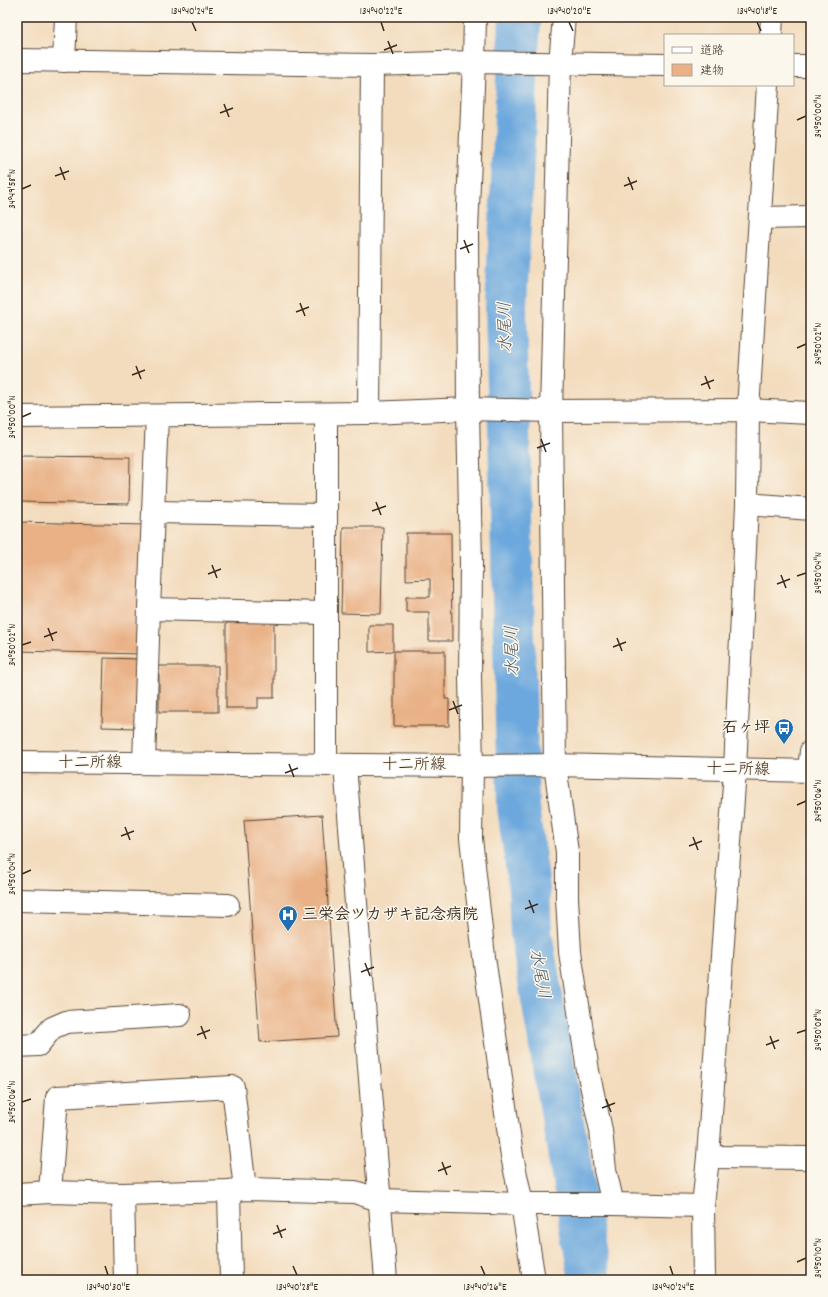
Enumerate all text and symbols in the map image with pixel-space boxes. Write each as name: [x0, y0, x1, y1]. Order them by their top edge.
text: 134°40'24"E: [171, 5, 214, 19]
text: 134°40'22"E: [360, 5, 403, 19]
text: 134°40'20"E: [547, 5, 591, 19]
text: 134°40'18"E: [737, 5, 777, 19]
legend: [664, 34, 794, 86]
text: 道路: [700, 43, 724, 60]
text: 建物: [700, 63, 724, 80]
text: 34°50'00"N: [812, 94, 826, 138]
text: 34°49'58"N: [6, 169, 20, 209]
water label: 水尾川: [495, 301, 519, 353]
text: 34°50'02"N: [812, 323, 826, 365]
text: 34°50'00"N: [6, 395, 20, 439]
text: 34°50'04"N: [812, 552, 826, 594]
text: 34°50'02"N: [6, 624, 20, 666]
water label: 水尾川: [502, 625, 526, 677]
place label: 石ヶ坪: [722, 717, 770, 740]
bus stop icon: 石ヶ坪: [773, 717, 795, 745]
street label: 十二所線: [58, 752, 122, 775]
street label: 十二所線: [382, 754, 446, 777]
street label: 十二所線: [706, 758, 770, 782]
text: 34°50'06"N: [812, 780, 826, 822]
text: 34°50'04"N: [6, 853, 20, 895]
hospital icon: 三栄会ツカザキ記念病院: [277, 904, 299, 932]
place label: 三栄会ツカザキ記念病院: [302, 904, 478, 927]
water label: 水尾川: [522, 947, 554, 1001]
text: 34°50'08"N: [812, 1009, 826, 1051]
text: 34°50'06"N: [6, 1081, 20, 1123]
text: 34°50'10"N: [812, 1238, 826, 1278]
text: 134°40'30"E: [86, 1281, 130, 1295]
text: 134°40'28"E: [276, 1281, 318, 1295]
text: 134°40'26"E: [464, 1281, 507, 1295]
text: 134°40'24"E: [652, 1281, 695, 1295]

